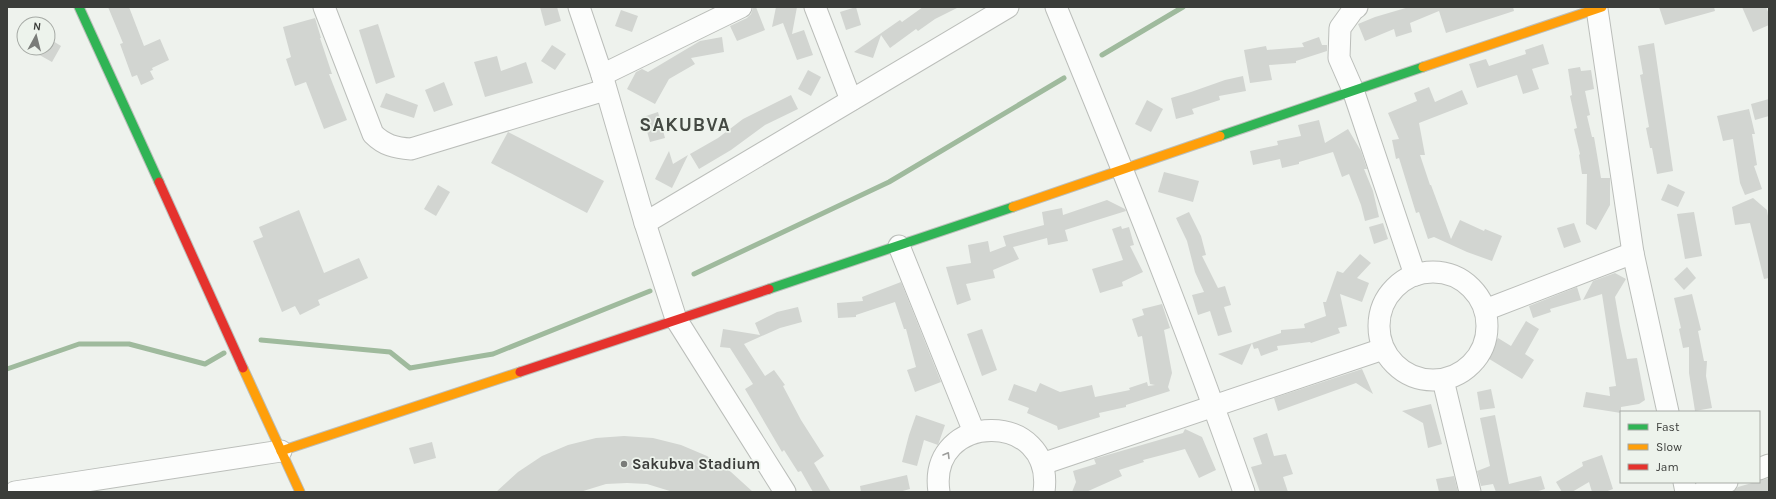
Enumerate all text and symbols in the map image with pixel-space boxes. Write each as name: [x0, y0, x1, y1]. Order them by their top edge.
north arrow: [16, 16, 56, 56]
text: N: [32, 20, 42, 34]
district label: SAKUBVA: [639, 114, 731, 136]
legend: [1620, 411, 1760, 483]
text: Fast: [1656, 420, 1680, 434]
text: Slow: [1656, 440, 1682, 454]
one-way arrow: [942, 452, 949, 459]
place label: Sakubva Stadium: [632, 455, 760, 473]
marker: Sakubva Stadium: [619, 459, 629, 469]
text: Jam: [1656, 460, 1679, 474]

